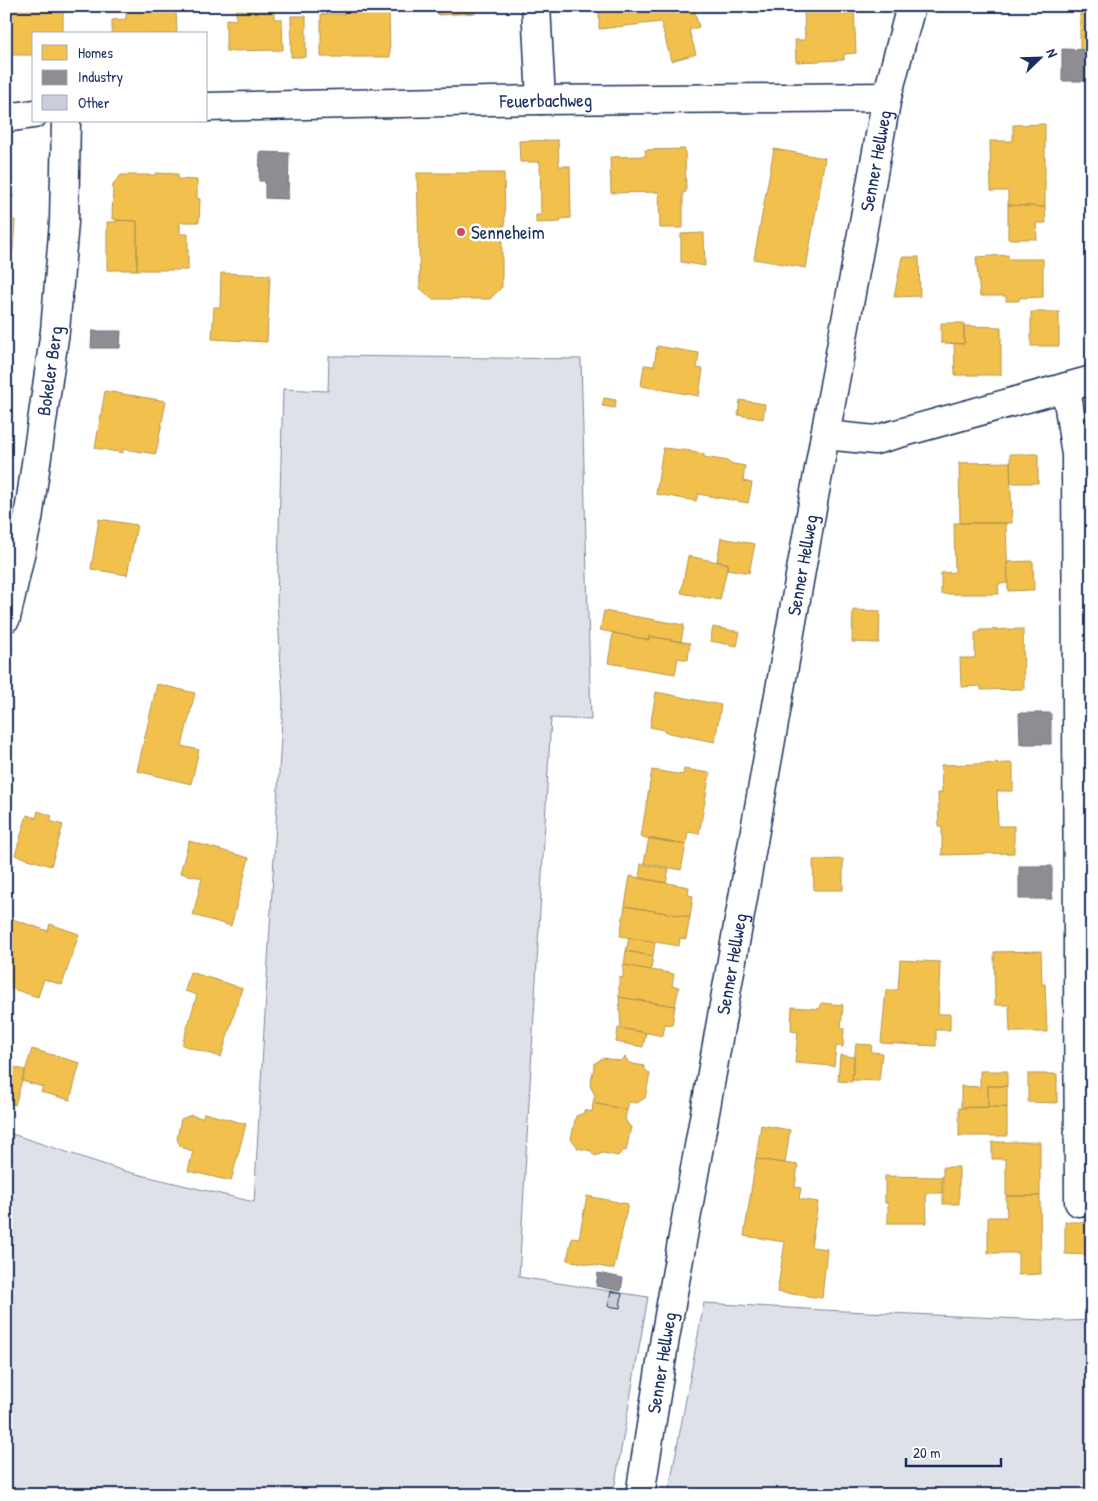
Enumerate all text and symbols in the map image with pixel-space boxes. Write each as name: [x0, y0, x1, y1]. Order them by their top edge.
legend: [32, 32, 208, 122]
north arrow: [1016, 32, 1066, 82]
text: Homes: [78, 42, 113, 63]
text: N: [1042, 46, 1063, 60]
text: Industry: [78, 66, 123, 87]
street label: Feuerbachweg: [498, 87, 592, 114]
text: Other: [78, 92, 110, 113]
street label: Senner Hellweg: [853, 108, 897, 213]
place label: Senneheim: [471, 219, 545, 245]
marker: Senneheim: [455, 226, 467, 238]
street label: Bokeler Berg: [30, 325, 68, 417]
street label: Senner Hellweg: [780, 512, 824, 618]
street label: Senner Hellweg: [710, 911, 753, 1016]
street label: Senner Hellweg: [640, 1310, 682, 1415]
scale bar: [906, 1436, 1000, 1468]
text: 20 m: [913, 1442, 940, 1463]

